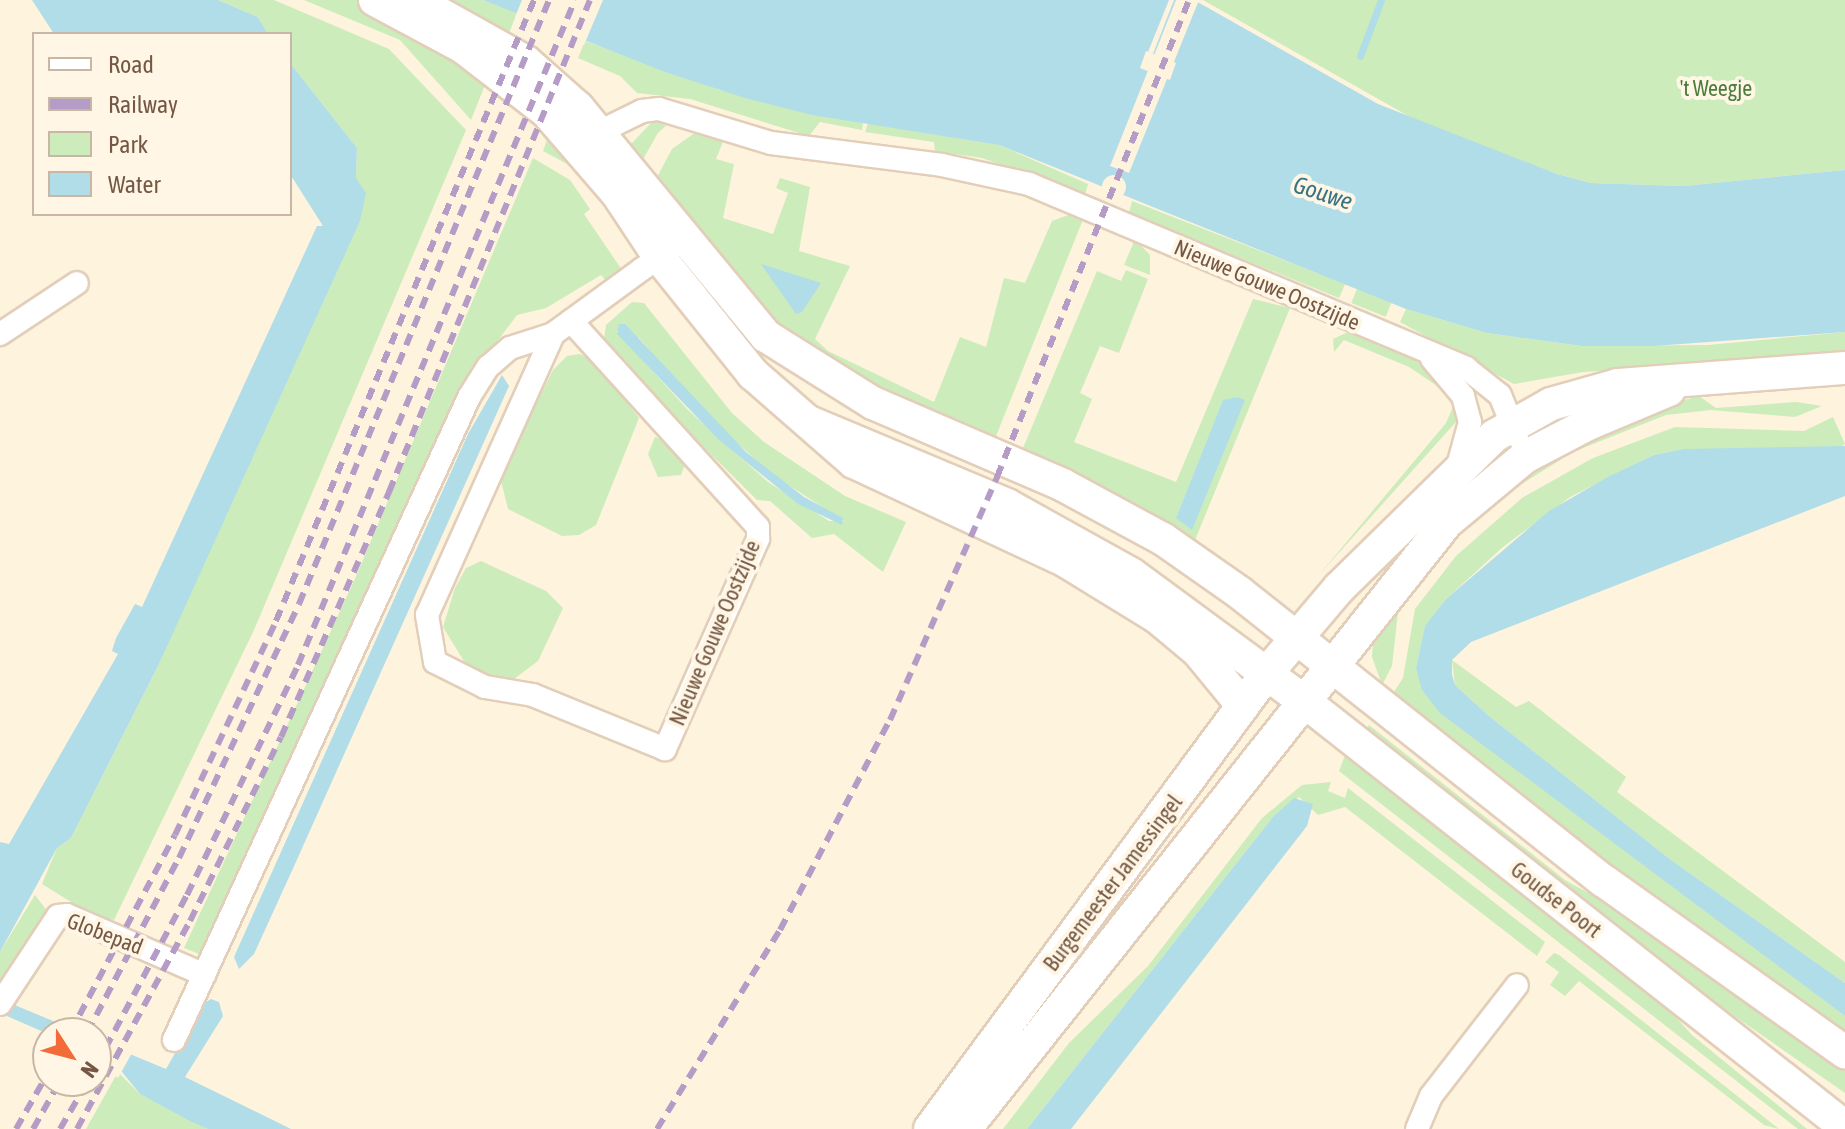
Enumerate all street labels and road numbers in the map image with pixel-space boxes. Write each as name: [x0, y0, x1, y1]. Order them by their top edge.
street label: Nieuwe Gouwe Oostzijde: [1170, 234, 1364, 336]
street label: Nieuwe Gouwe Oostzijde: [664, 536, 766, 730]
street label: Burgemeester Jamessingel: [1038, 790, 1188, 976]
street label: Goudse Poort: [1505, 856, 1607, 944]
street label: Globepad: [63, 908, 147, 960]

